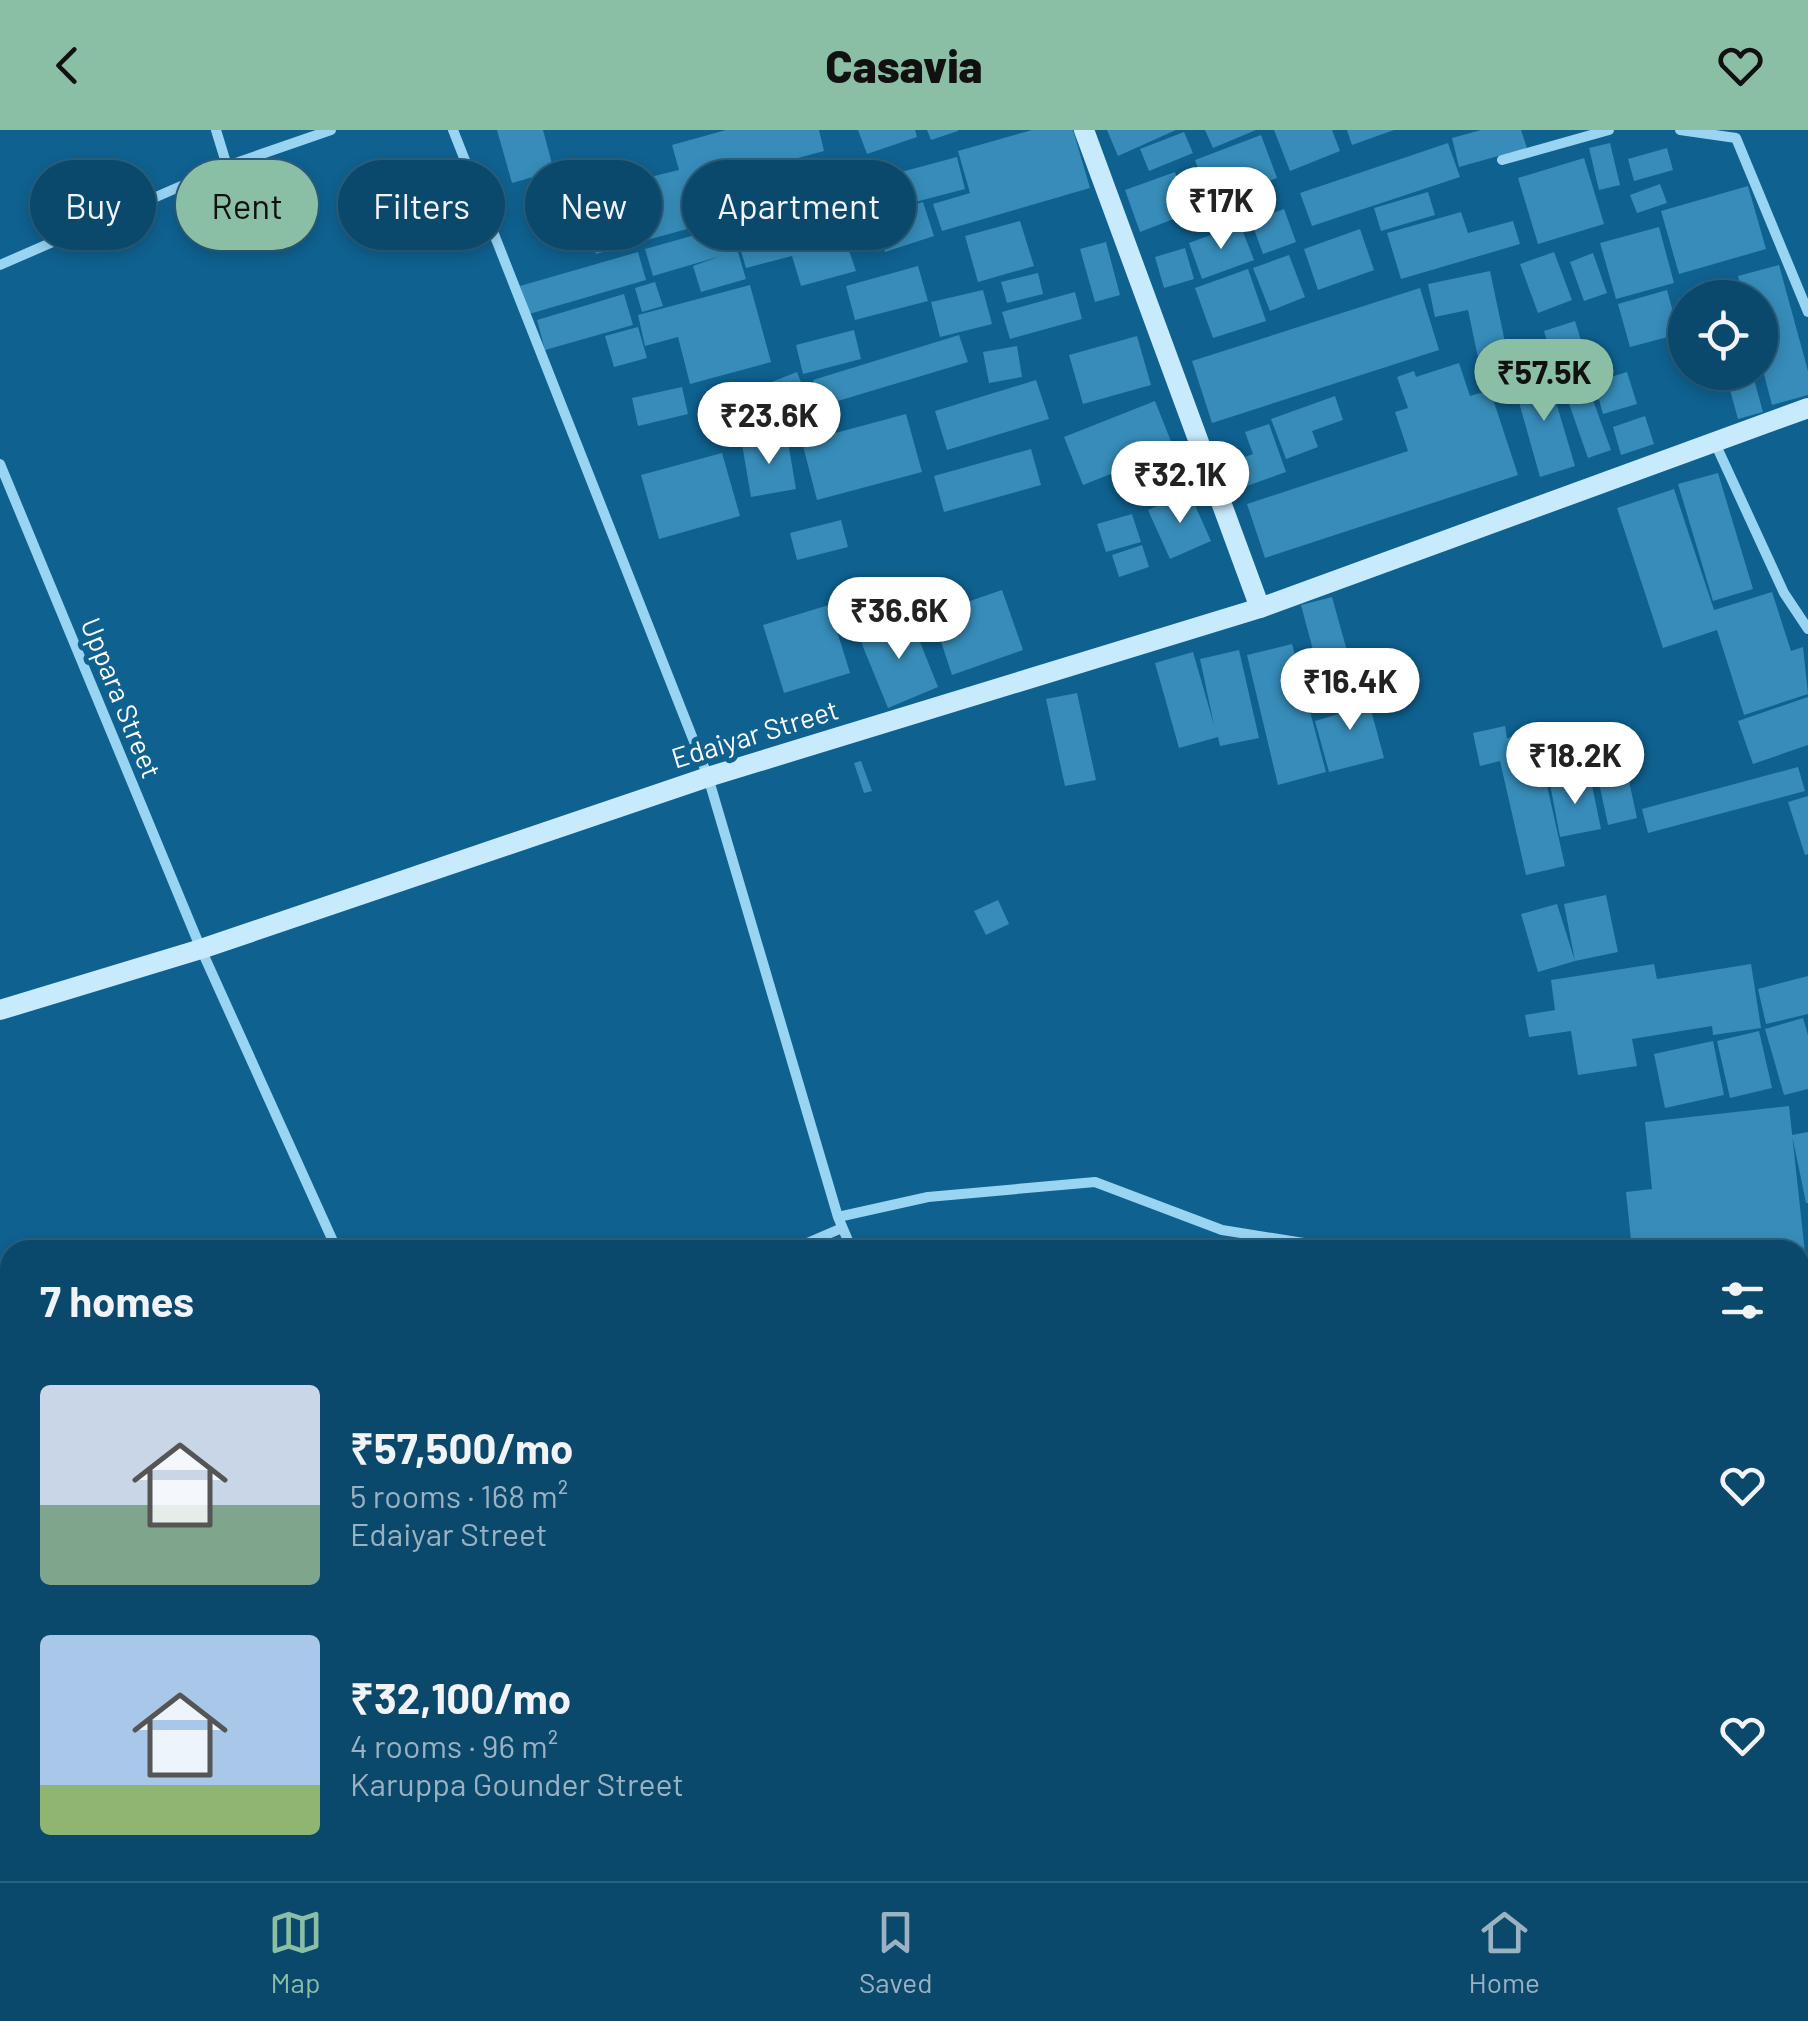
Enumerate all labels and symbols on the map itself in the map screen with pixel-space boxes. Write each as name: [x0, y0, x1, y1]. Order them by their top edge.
pin: ₹17K: [1162, 167, 1280, 252]
pin: ₹57.5K: [1463, 339, 1625, 424]
pin: ₹23.6K: [688, 382, 850, 467]
pin: ₹32.1K: [1099, 441, 1261, 526]
pin: ₹36.6K: [818, 577, 980, 662]
street label: Uppara Street: [74, 613, 170, 783]
pin: ₹16.4K: [1269, 648, 1431, 733]
street label: Edaiyar Street: [667, 692, 842, 775]
pin: ₹18.2K: [1494, 722, 1656, 807]

